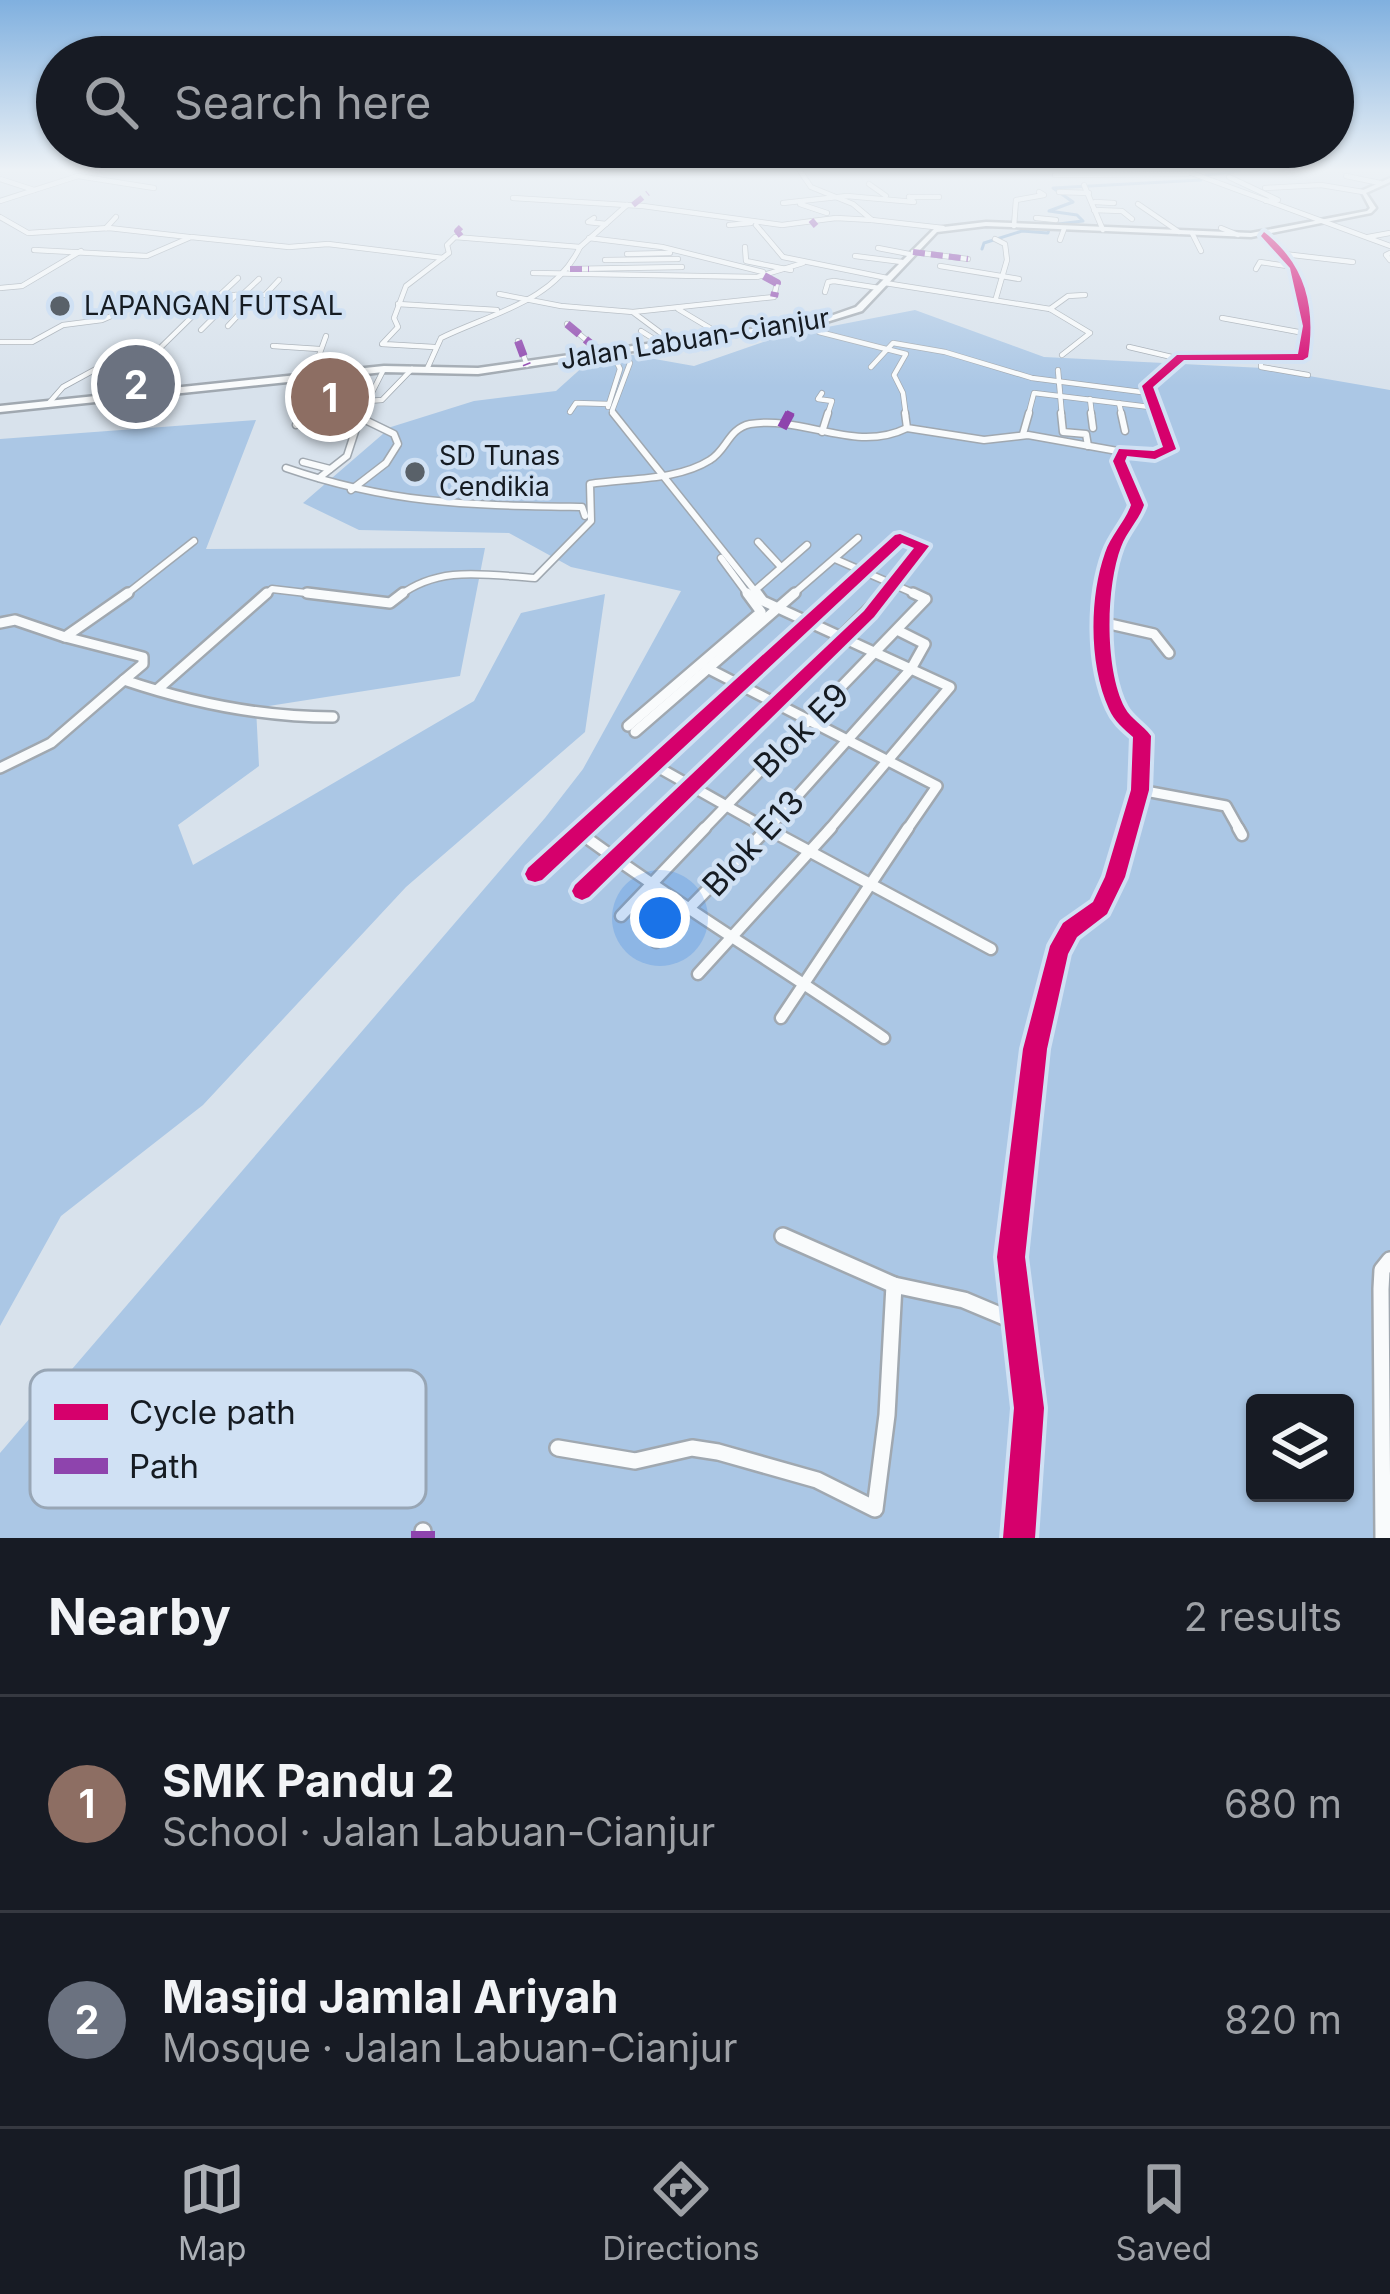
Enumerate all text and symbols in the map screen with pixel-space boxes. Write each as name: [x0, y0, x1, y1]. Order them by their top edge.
search box: [36, 36, 1354, 168]
icon: search: [78, 69, 144, 135]
text: Search here: [174, 75, 431, 130]
place label: LAPANGAN FUTSAL: [84, 289, 343, 322]
marker: LAPANGAN FUTSAL: [47, 293, 73, 319]
street label: Jalan Labuan-Cianjur: [558, 301, 832, 376]
pin: 2: [97, 339, 175, 429]
pin: 1: [291, 352, 369, 442]
place label: SD Tunas Cendikia: [439, 439, 560, 503]
marker: SD Tunas Cendikia: [402, 459, 428, 485]
street label: Blok E9: [745, 674, 857, 786]
street label: Blok E13: [694, 782, 812, 904]
your location: [630, 888, 690, 948]
legend: [30, 1370, 426, 1508]
text: Cycle path: [129, 1392, 296, 1432]
map controls: [1246, 1394, 1354, 1502]
button: layers: [1246, 1394, 1354, 1502]
text: Path: [129, 1446, 199, 1486]
text: Nearby: [48, 1586, 231, 1647]
text: 2 results: [1184, 1593, 1342, 1640]
text: SMK Pandu 2: [162, 1753, 455, 1808]
text: 1: [79, 1780, 95, 1827]
text: 680 m: [1224, 1780, 1342, 1827]
text: School · Jalan Labuan-Cianjur: [162, 1808, 715, 1855]
text: Masjid Jamlal Ariyah: [162, 1969, 619, 2024]
text: 2: [75, 1996, 99, 2043]
text: 820 m: [1224, 1996, 1342, 2043]
text: Mosque · Jalan Labuan-Cianjur: [162, 2024, 737, 2071]
tab: Map: [178, 2156, 246, 2268]
tab: Directions: [602, 2156, 760, 2268]
tab: Saved: [1115, 2156, 1212, 2268]

